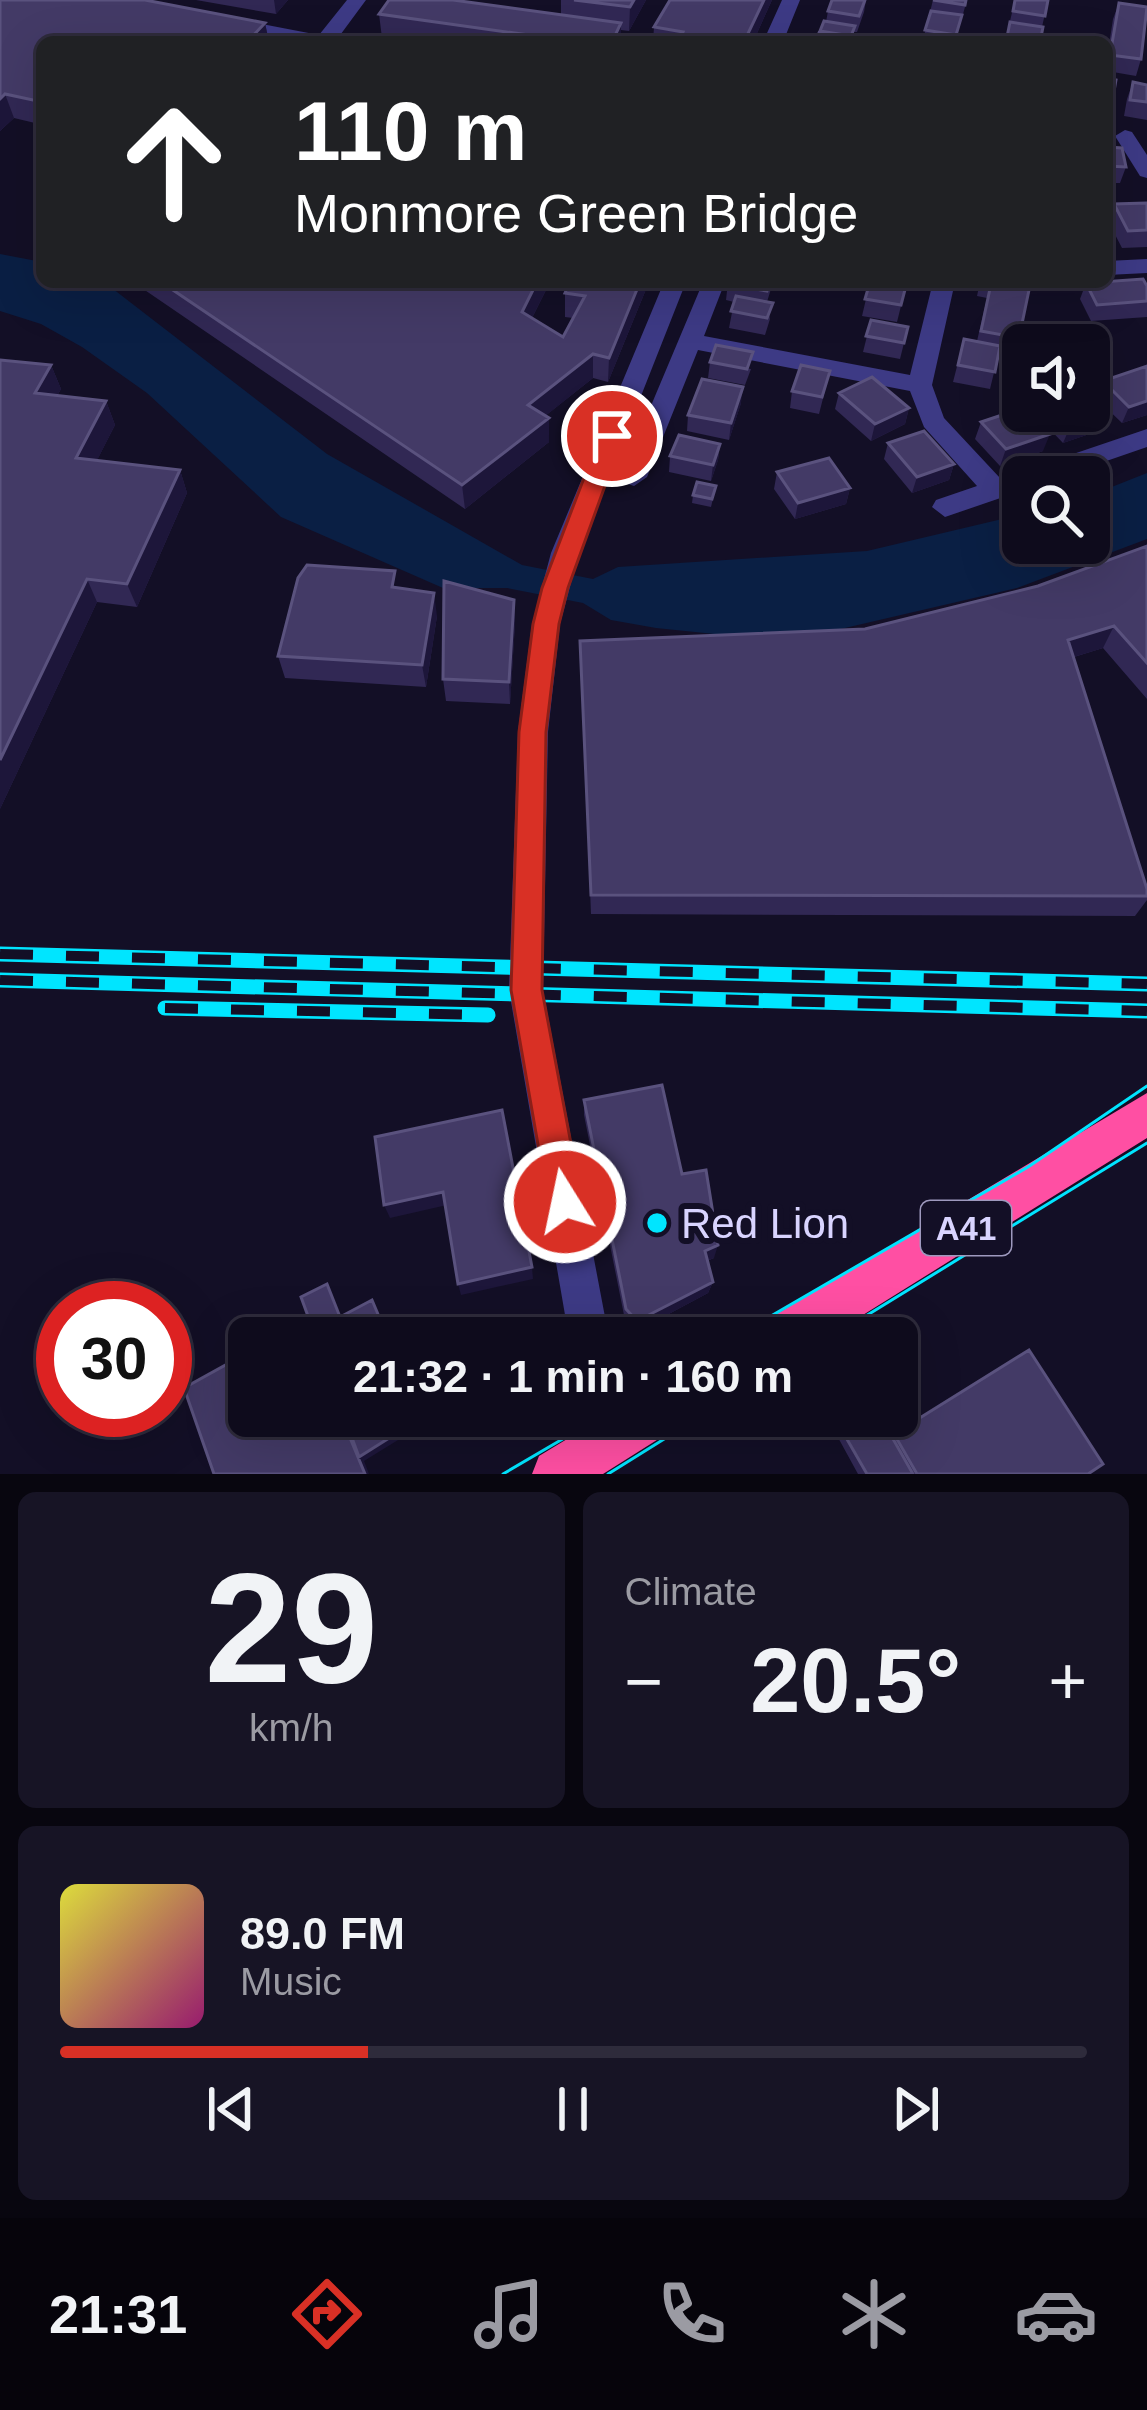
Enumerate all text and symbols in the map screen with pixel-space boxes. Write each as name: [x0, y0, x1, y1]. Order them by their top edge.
icon: ahead: [96, 84, 252, 240]
text: 110 m: [294, 84, 528, 178]
text: Monmore Green Bridge: [294, 183, 858, 243]
map controls: [1002, 324, 1110, 564]
button: sound: [1002, 324, 1110, 432]
pin: [561, 385, 663, 487]
icon: arrive: [579, 403, 645, 469]
button: search: [1002, 456, 1110, 564]
position arrow: [502, 1139, 628, 1265]
place label: Red Lion: [681, 1200, 849, 1247]
road number: A41: [921, 1201, 1011, 1255]
marker: Red Lion: [644, 1210, 670, 1236]
speed limit sign: 30: [36, 1281, 192, 1437]
text: 21:32 · 1 min · 160 m: [353, 1351, 793, 1402]
text: 29: [204, 1541, 378, 1715]
text: Climate: [625, 1570, 757, 1613]
text: 20.5°: [750, 1631, 961, 1731]
text: −: [625, 1644, 663, 1718]
text: +: [1048, 1644, 1087, 1718]
text: km/h: [249, 1706, 334, 1749]
text: 89.0 FM: [240, 1908, 405, 1959]
text: Music: [240, 1960, 342, 2003]
icon: previous: [198, 2076, 264, 2142]
icon: pause: [540, 2076, 606, 2142]
icon: next: [883, 2076, 949, 2142]
icon: directions: [285, 2272, 369, 2356]
icon: music: [467, 2272, 551, 2356]
icon: phone: [650, 2272, 734, 2356]
icon: climate: [832, 2272, 916, 2356]
icon: car: [1014, 2272, 1098, 2356]
text: 21:31: [49, 2284, 187, 2344]

